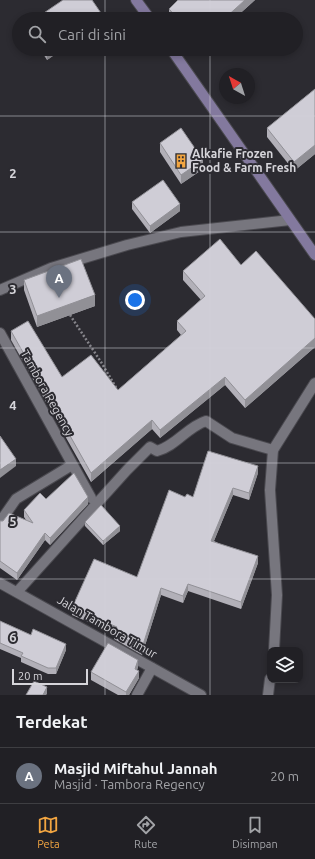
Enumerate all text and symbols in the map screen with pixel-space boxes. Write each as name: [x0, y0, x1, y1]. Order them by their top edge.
search box: [12, 12, 303, 56]
icon: search: [26, 23, 48, 45]
text: Cari di sini: [58, 26, 126, 43]
north arrow: [219, 68, 255, 104]
place label: Alkafie Frozen Food & Farm Fresh: [192, 147, 296, 174]
building icon: Alkafie Frozen Food & Farm Fresh: [173, 153, 189, 169]
text: 2: [9, 166, 17, 180]
pin: A: [46, 265, 72, 298]
text: 3: [9, 282, 17, 296]
your location: [125, 290, 145, 310]
street label: Tambora Regency: [18, 348, 77, 438]
text: 4: [9, 398, 17, 412]
text: 5: [9, 514, 17, 528]
street label: Jalan Tambora Timur: [55, 593, 160, 661]
text: 6: [9, 630, 17, 644]
map controls: [267, 647, 303, 683]
button: layers: [267, 647, 303, 683]
scale bar: [12, 667, 88, 686]
text: 20 m: [18, 670, 42, 682]
text: Terdekat: [16, 712, 88, 731]
text: Masjid Miftahul Jannah: [54, 760, 218, 777]
text: A: [24, 769, 34, 783]
text: 20 m: [270, 769, 299, 783]
text: Masjid · Tambora Regency: [54, 777, 205, 791]
tab: Peta: [37, 814, 60, 850]
tab: Rute: [134, 814, 158, 850]
tab: Disimpan: [232, 814, 278, 850]

